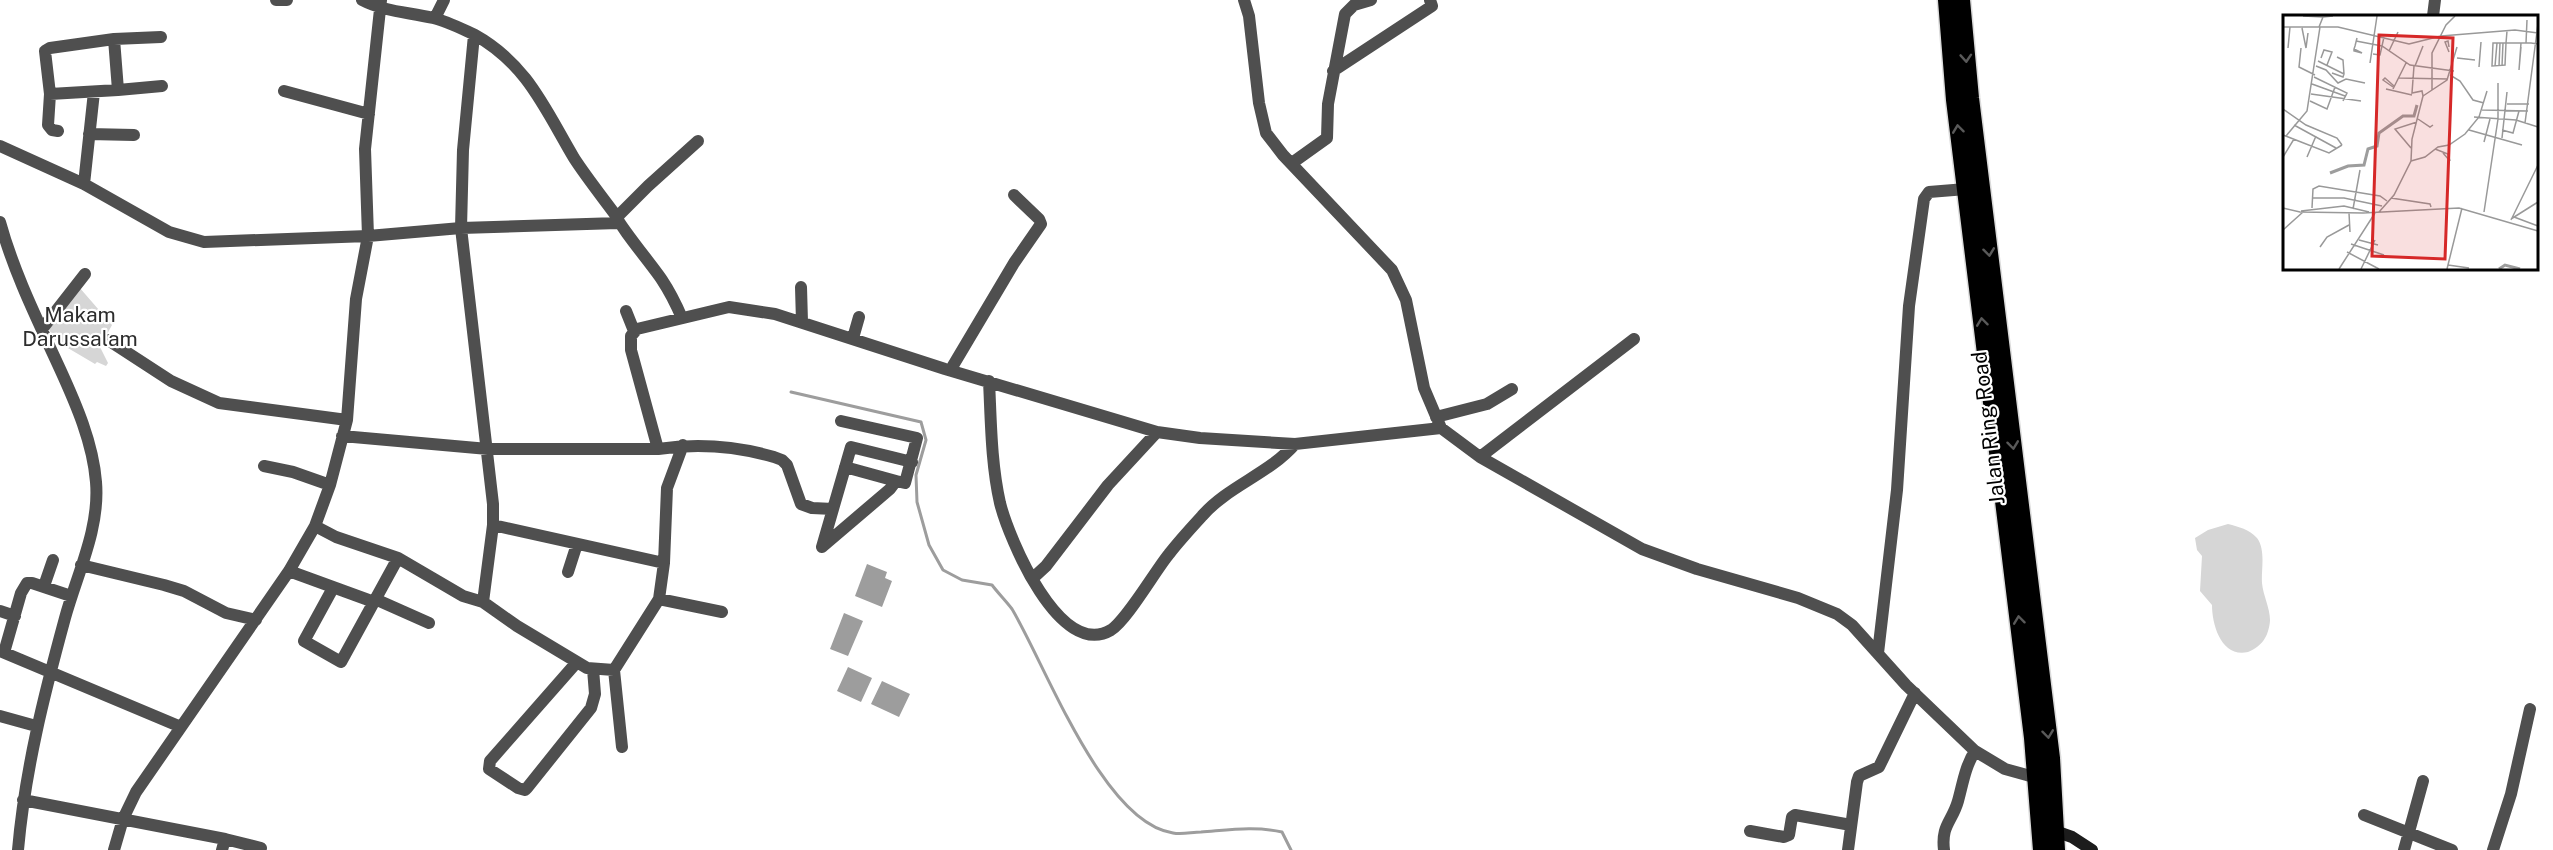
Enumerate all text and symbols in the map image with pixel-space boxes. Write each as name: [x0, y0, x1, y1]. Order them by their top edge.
inset map: [2283, 15, 2538, 270]
one-way arrow: [1959, 54, 1972, 63]
one-way arrow: [1953, 124, 1965, 133]
one-way arrow: [1982, 247, 1995, 256]
park label: Makam Darussalam: [22, 302, 138, 351]
one-way arrow: [1977, 318, 1989, 327]
street label: Jalan Ring Road: [1966, 350, 2010, 506]
one-way arrow: [2006, 441, 2019, 450]
one-way arrow: [2013, 616, 2025, 625]
one-way arrow: [2041, 729, 2053, 738]

